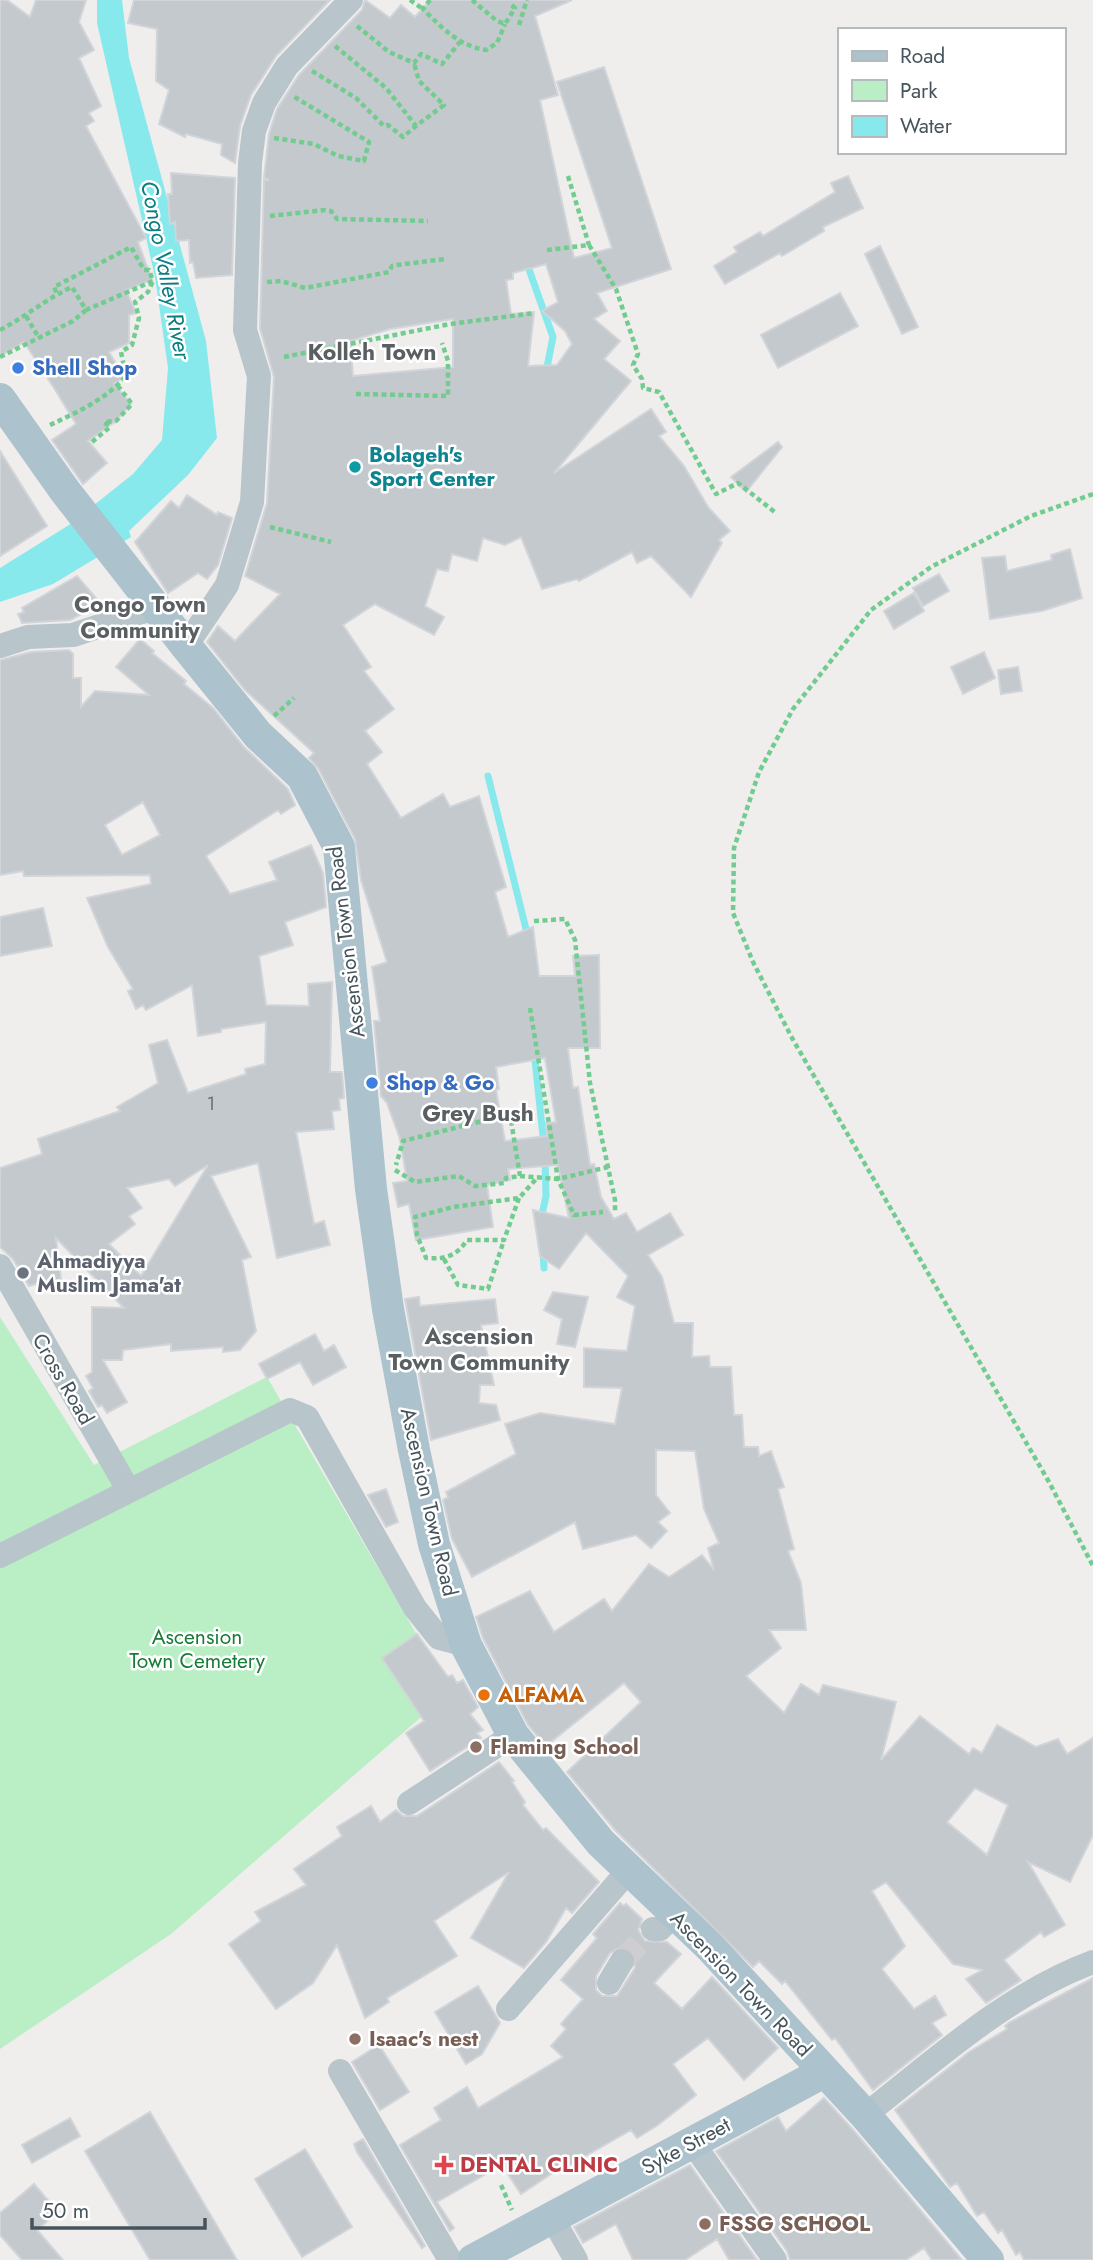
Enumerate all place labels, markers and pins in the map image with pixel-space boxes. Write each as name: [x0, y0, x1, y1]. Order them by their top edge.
place label: Shell Shop: [32, 353, 137, 383]
marker: Shell Shop: [10, 360, 26, 376]
place label: Bolageh's Sport Center: [369, 440, 496, 494]
marker: Bolageh's Sport Center: [347, 459, 363, 475]
place label: Shop & Go: [386, 1068, 494, 1098]
marker: Shop & Go: [364, 1075, 380, 1091]
place label: Ahmadiyya Muslim Jama'at: [36, 1246, 181, 1300]
marker: Ahmadiyya Muslim Jama'at: [15, 1265, 31, 1281]
place label: ALFAMA: [497, 1680, 585, 1710]
marker: ALFAMA: [476, 1687, 492, 1703]
place label: Flaming School: [490, 1732, 639, 1762]
marker: Flaming School: [468, 1739, 484, 1755]
place label: Isaac's nest: [369, 2024, 479, 2054]
marker: Isaac's nest: [347, 2031, 363, 2047]
place label: DENTAL CLINIC: [460, 2150, 618, 2180]
marker: DENTAL CLINIC: [434, 2155, 454, 2175]
place label: FSSG SCHOOL: [719, 2209, 870, 2239]
marker: FSSG SCHOOL: [697, 2216, 713, 2232]

